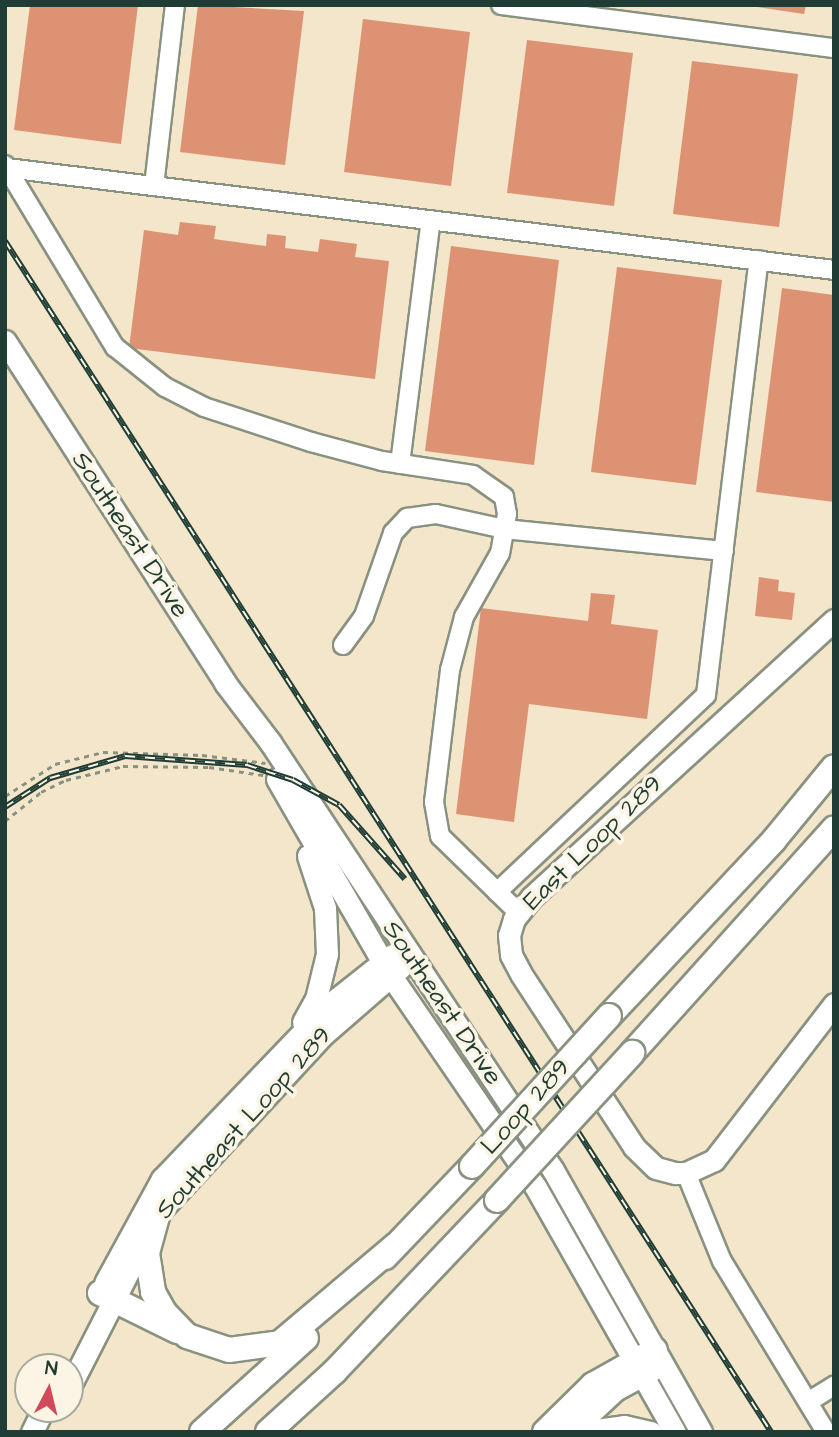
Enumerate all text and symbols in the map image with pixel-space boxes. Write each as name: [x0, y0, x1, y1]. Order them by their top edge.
street label: Southeast Drive: [65, 446, 195, 624]
street label: East Loop 289: [517, 769, 669, 917]
street label: Southeast Drive: [375, 915, 509, 1091]
street label: Southeast Loop 289: [149, 1020, 339, 1226]
street label: Loop 289: [475, 1052, 577, 1162]
north arrow: [14, 1353, 84, 1423]
text: N: [44, 1355, 59, 1383]

